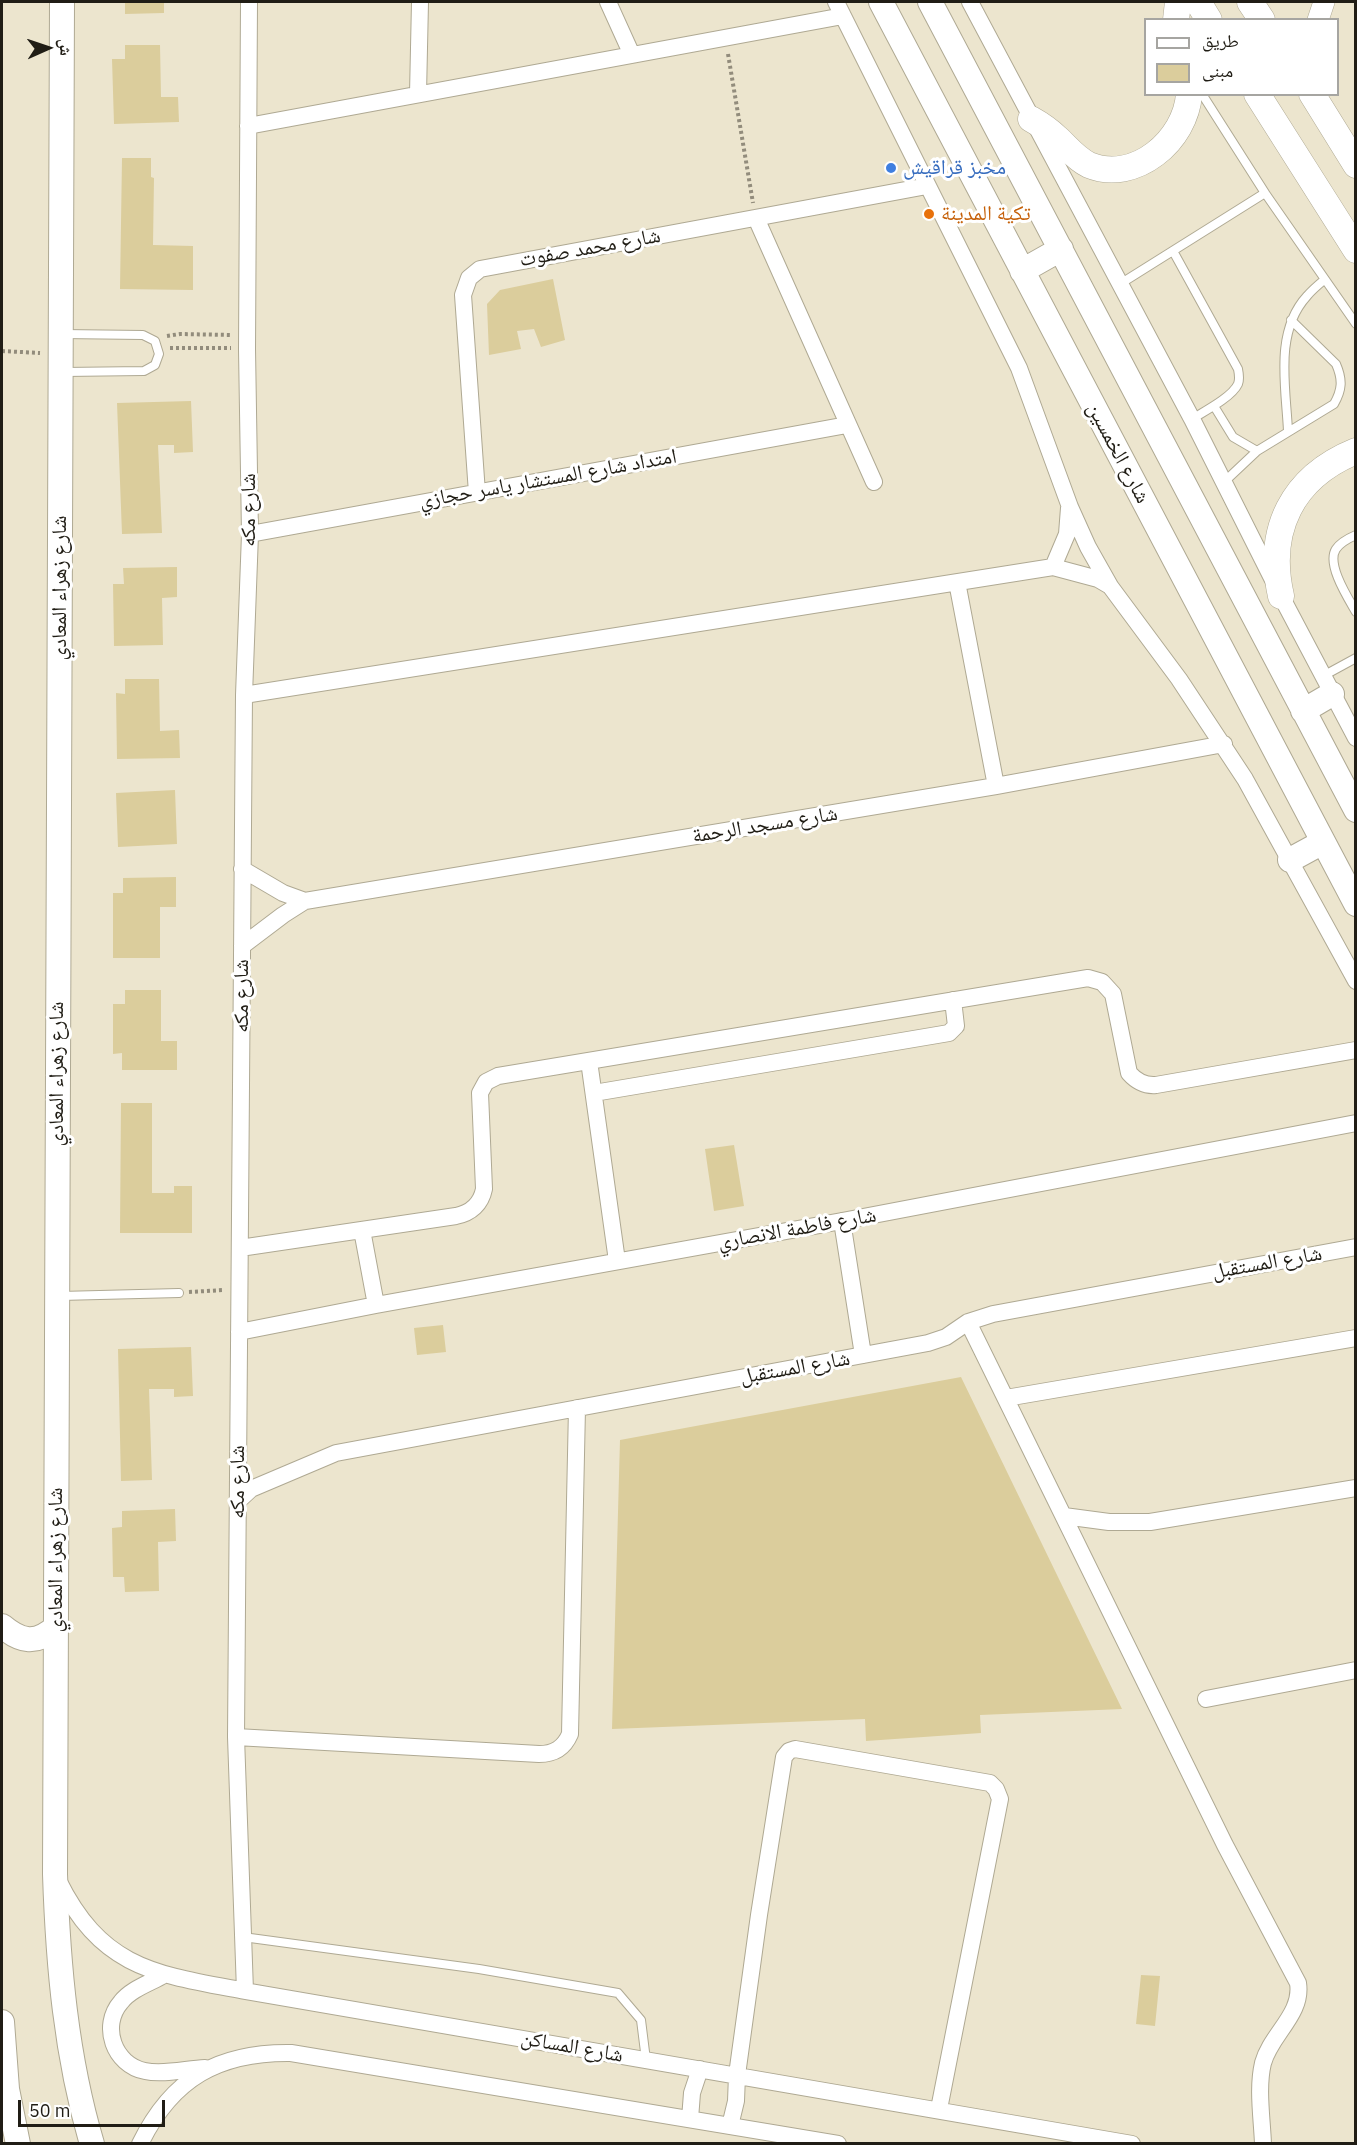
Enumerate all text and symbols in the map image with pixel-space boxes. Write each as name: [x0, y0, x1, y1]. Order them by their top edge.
north arrow: [18, 18, 78, 78]
legend: [1144, 18, 1339, 96]
text: طريق: [1202, 29, 1239, 52]
text: ش: [56, 38, 76, 56]
text: مبنى: [1202, 59, 1233, 82]
place label: مخبز قراقيش: [903, 155, 1006, 181]
marker: مخبز قراقيش: [884, 161, 898, 175]
place label: تكية المدينة: [941, 201, 1031, 227]
marker: تكية المدينة: [922, 207, 936, 221]
street label: شارع محمد صفوت: [518, 223, 662, 273]
street label: شارع الخمسين: [1081, 398, 1155, 508]
street label: امتداد شارع المستشار ياسر حجازي: [417, 444, 679, 514]
street label: شارع مكه: [236, 473, 262, 547]
street label: شارع زهراء المعادي: [47, 515, 73, 661]
street label: شارع مسجد الرحمة: [691, 801, 839, 849]
street label: شارع مكه: [229, 959, 255, 1033]
street label: شارع زهراء المعادي: [44, 1001, 70, 1147]
street label: شارع فاطمة الانصاري: [716, 1203, 878, 1255]
street label: شارع المستقبل: [1210, 1241, 1324, 1285]
street label: شارع المستقبل: [738, 1346, 852, 1390]
street label: شارع مكه: [225, 1445, 251, 1519]
street label: شارع زهراء المعادي: [43, 1487, 69, 1633]
street label: شارع المساكن: [519, 2026, 625, 2068]
scale bar: [21, 2088, 168, 2126]
text: 50 m: [29, 2099, 71, 2122]

